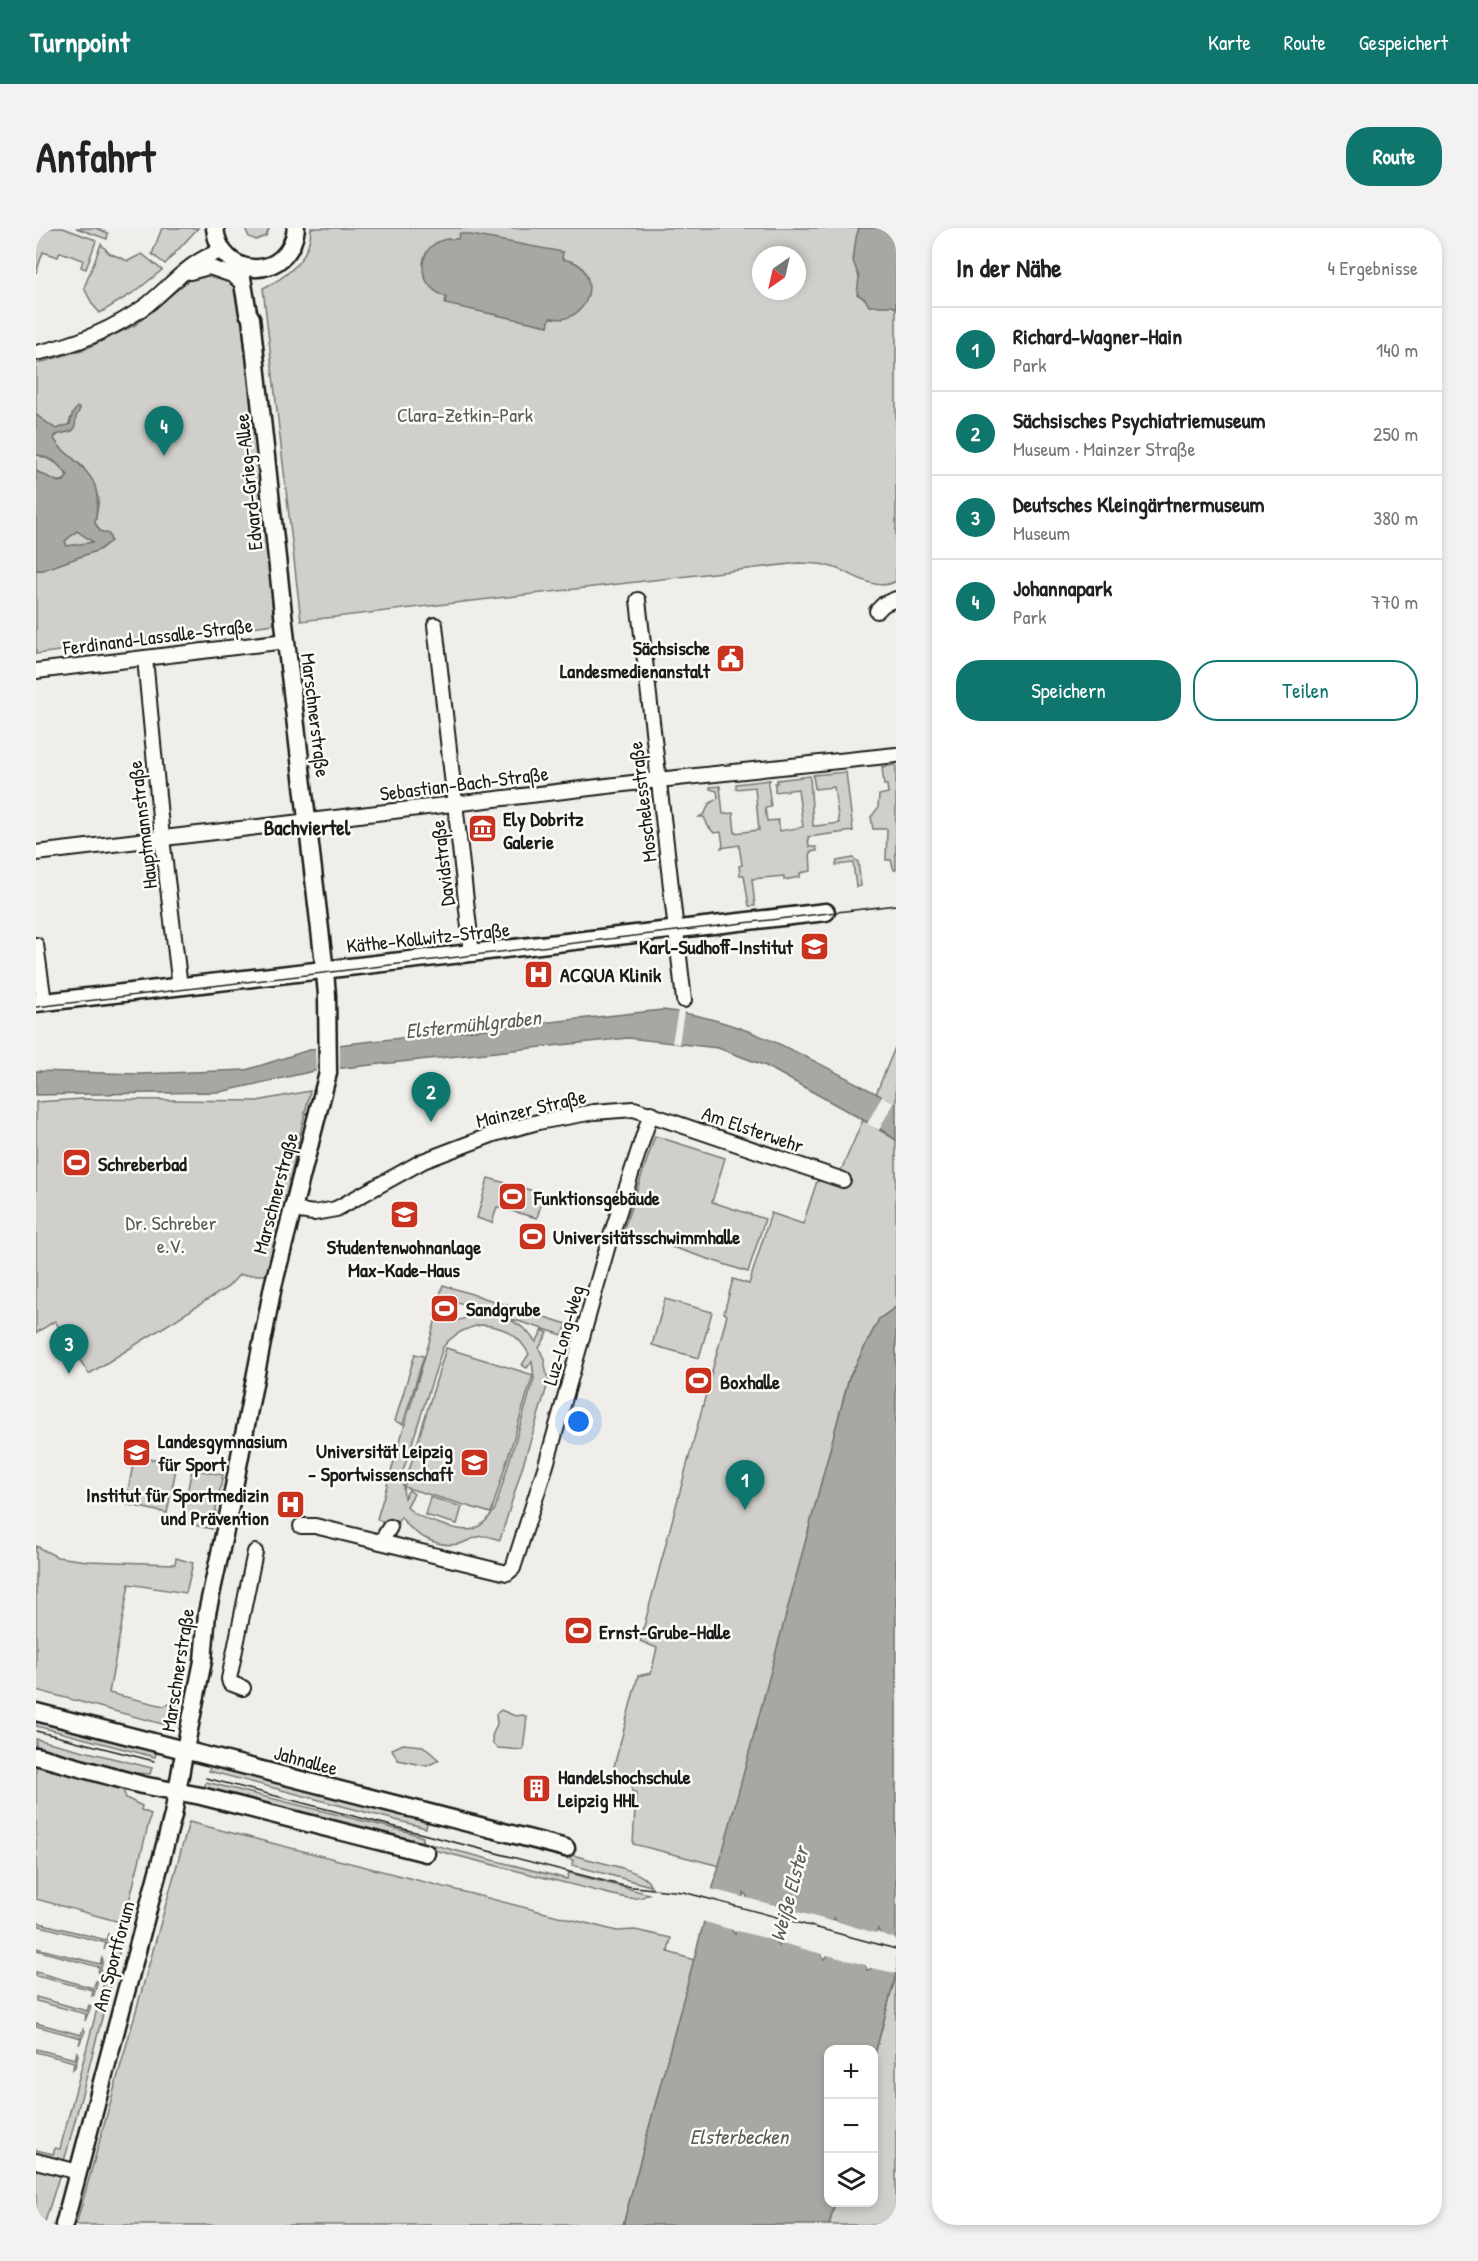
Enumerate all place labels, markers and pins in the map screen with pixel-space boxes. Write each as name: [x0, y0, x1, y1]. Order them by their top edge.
pin: 4: [144, 406, 184, 456]
place label: Sächsische Landesmedienanstalt: [560, 634, 711, 684]
public building icon: Sächsische Landesmedienanstalt: [715, 643, 747, 675]
place label: Ely Dobritz Galerie: [503, 805, 584, 855]
museum icon: Ely Dobritz Galerie: [466, 813, 498, 845]
school or university icon: Karl-Sudhoff-Institut: [798, 930, 830, 962]
place label: Karl-Sudhoff-Institut: [639, 933, 794, 960]
hospital icon: ACQUA Klinik: [523, 958, 555, 990]
place label: ACQUA Klinik: [560, 961, 662, 988]
pin: 2: [412, 1072, 450, 1122]
sports icon: Schreberbad: [61, 1147, 93, 1179]
place label: Schreberbad: [98, 1150, 187, 1177]
sports icon: Funktionsgebäude: [497, 1181, 529, 1213]
place label: Funktionsgebäude: [533, 1184, 660, 1212]
school or university icon: Studentenwohnanlage Max-Kade-Haus: [388, 1199, 420, 1231]
sports icon: Universitätsschwimmhalle: [516, 1220, 548, 1252]
place label: Universitätsschwimmhalle: [553, 1223, 740, 1250]
place label: Studentenwohnanlage Max-Kade-Haus: [327, 1233, 481, 1283]
sports icon: Sandgrube: [429, 1292, 461, 1324]
place label: Sandgrube: [466, 1295, 541, 1323]
pin: 3: [50, 1324, 88, 1374]
sports icon: Boxhalle: [683, 1365, 715, 1397]
place label: Boxhalle: [720, 1368, 780, 1395]
place label: Landesgymnasium für Sport: [158, 1427, 288, 1478]
school or university icon: Landesgymnasium für Sport: [121, 1436, 153, 1468]
place label: Universität Leipzig - Sportwissenschaft: [308, 1437, 454, 1488]
school or university icon: Universität Leipzig - Sportwissenschaft: [458, 1446, 490, 1478]
pin: 1: [726, 1460, 764, 1510]
place label: Institut für Sportmedizin und Prävention: [86, 1481, 269, 1531]
hospital icon: Institut für Sportmedizin und Prävention: [274, 1489, 306, 1521]
sports icon: Ernst-Grube-Halle: [562, 1615, 594, 1647]
place label: Ernst-Grube-Halle: [599, 1618, 731, 1645]
place label: Handelshochschule Leipzig HHL: [558, 1763, 691, 1814]
building icon: Handelshochschule Leipzig HHL: [521, 1772, 553, 1804]

